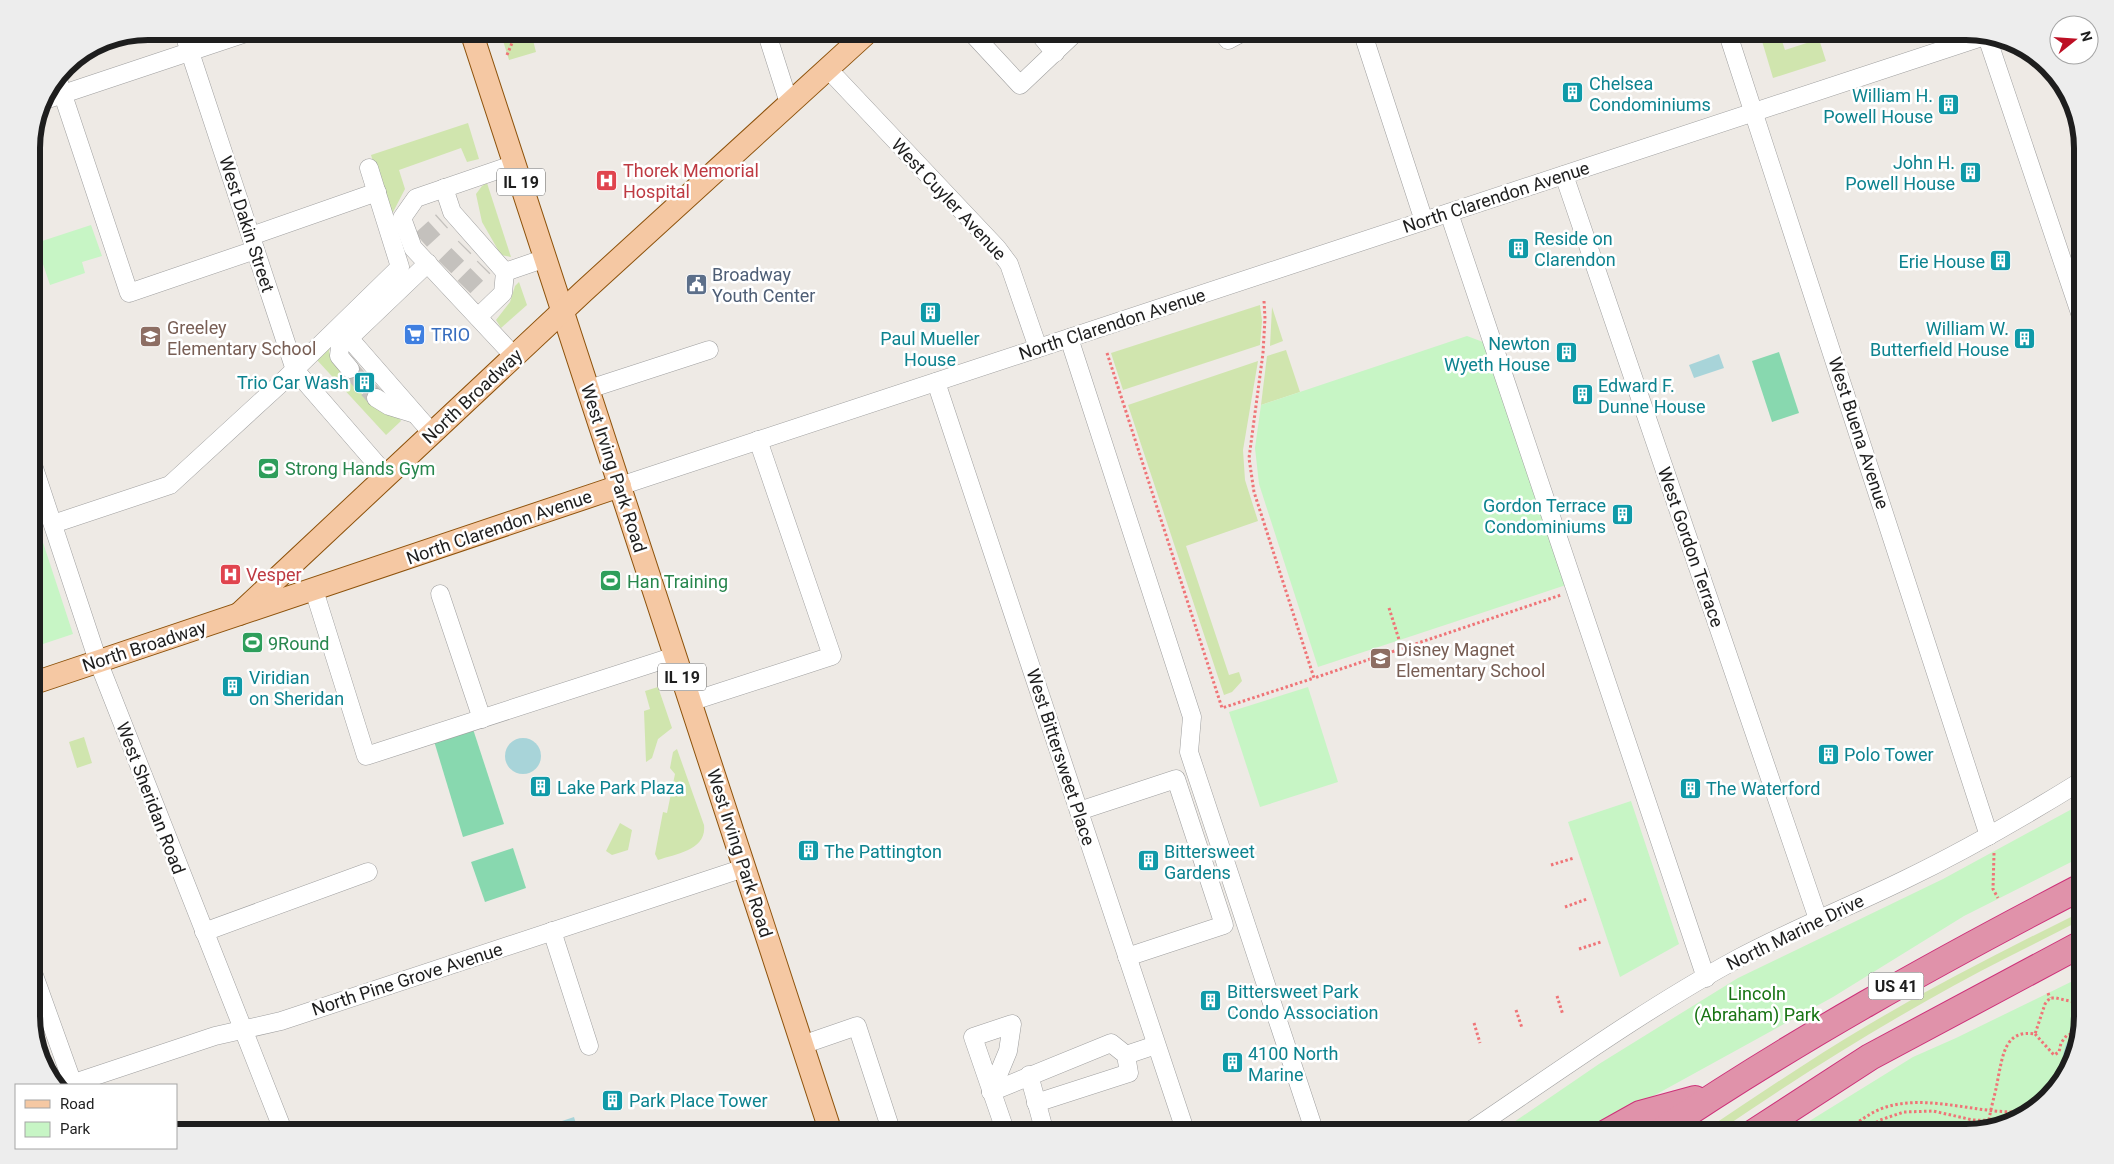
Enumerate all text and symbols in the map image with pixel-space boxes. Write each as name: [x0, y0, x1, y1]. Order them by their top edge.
north arrow: [2049, 15, 2099, 65]
text: N: [2077, 29, 2096, 43]
place label: Chelsea Condominiums: [1589, 73, 1711, 115]
building icon: Chelsea Condominiums: [1561, 81, 1585, 105]
place label: William H. Powell House: [1823, 85, 1933, 127]
building icon: William H. Powell House: [1937, 93, 1961, 117]
street label: West Cuyler Avenue: [887, 134, 1011, 264]
place label: John H. Powell House: [1845, 152, 1955, 194]
street label: West Dakin Street: [215, 153, 279, 295]
street label: North Clarendon Avenue: [1400, 157, 1592, 237]
place label: Thorek Memorial Hospital: [623, 160, 759, 202]
building icon: John H. Powell House: [1959, 160, 1983, 184]
road number: IL 19: [497, 168, 545, 196]
hospital icon: Thorek Memorial Hospital: [595, 168, 619, 192]
place label: Reside on Clarendon: [1534, 228, 1616, 270]
building icon: Reside on Clarendon: [1506, 236, 1530, 260]
building icon: Erie House: [1989, 249, 2013, 273]
place label: Erie House: [1898, 251, 1985, 272]
place label: Broadway Youth Center: [712, 264, 815, 306]
public building icon: Broadway Youth Center: [684, 272, 708, 296]
street label: North Clarendon Avenue: [1016, 284, 1208, 364]
building icon: Paul Mueller House: [918, 301, 942, 325]
place label: Greeley Elementary School: [167, 317, 316, 359]
place label: William W. Butterfield House: [1870, 318, 2009, 360]
supermarket icon: TRIO: [403, 322, 427, 346]
place label: TRIO: [431, 324, 470, 345]
school or university icon: Greeley Elementary School: [139, 325, 163, 349]
building icon: William W. Butterfield House: [2013, 326, 2037, 350]
place label: Paul Mueller House: [880, 328, 980, 370]
place label: Newton Wyeth House: [1444, 333, 1550, 375]
building icon: Newton Wyeth House: [1554, 341, 1578, 365]
street label: North Broadway: [418, 344, 527, 448]
street label: West Buena Avenue: [1825, 354, 1893, 512]
building icon: Trio Car Wash: [353, 370, 377, 394]
place label: Trio Car Wash: [237, 372, 349, 393]
place label: Edward F. Dunne House: [1598, 375, 1706, 417]
street label: West Irving Park Road: [577, 381, 651, 555]
building icon: Edward F. Dunne House: [1570, 383, 1594, 407]
sports icon: Strong Hands Gym: [257, 456, 281, 480]
place label: Strong Hands Gym: [285, 458, 435, 479]
street label: West Gordon Terrace: [1654, 464, 1728, 630]
street label: North Clarendon Avenue: [403, 485, 595, 569]
place label: Gordon Terrace Condominiums: [1483, 495, 1606, 537]
building icon: Gordon Terrace Condominiums: [1610, 503, 1634, 527]
hospital icon: Vesper: [218, 562, 242, 586]
place label: Vesper: [246, 564, 302, 585]
sports icon: Han Training: [599, 569, 623, 593]
place label: Han Training: [627, 571, 728, 592]
street label: North Broadway: [79, 616, 209, 676]
sports icon: 9Round: [240, 631, 264, 655]
place label: 9Round: [268, 633, 330, 654]
place label: Disney Magnet Elementary School: [1396, 639, 1545, 681]
school or university icon: Disney Magnet Elementary School: [1368, 647, 1392, 671]
road number: IL 19: [658, 664, 706, 690]
street label: West Bittersweet Place: [1022, 666, 1100, 848]
place label: Viridian on Sheridan: [249, 667, 344, 709]
building icon: Viridian on Sheridan: [221, 675, 245, 699]
street label: West Sheridan Road: [112, 719, 190, 877]
building icon: Polo Tower: [1816, 742, 1840, 766]
place label: Polo Tower: [1844, 744, 1934, 765]
street label: West Irving Park Road: [703, 766, 777, 940]
building icon: Lake Park Plaza: [529, 775, 553, 799]
building icon: The Waterford: [1678, 776, 1702, 800]
place label: Lake Park Plaza: [557, 777, 684, 798]
place label: The Waterford: [1706, 778, 1820, 799]
building icon: The Pattington: [796, 839, 820, 863]
place label: The Pattington: [824, 841, 942, 862]
place label: Bittersweet Gardens: [1164, 841, 1255, 883]
building icon: Bittersweet Gardens: [1136, 849, 1160, 873]
street label: North Marine Drive: [1723, 890, 1867, 974]
street label: North Pine Grove Avenue: [309, 938, 505, 1020]
road number: US 41: [1868, 972, 1924, 999]
place label: Bittersweet Park Condo Association: [1227, 981, 1378, 1023]
park label: Lincoln (Abraham) Park: [1694, 983, 1821, 1026]
building icon: Bittersweet Park Condo Association: [1199, 989, 1223, 1013]
place label: 4100 North Marine: [1248, 1043, 1338, 1085]
building icon: 4100 North Marine: [1220, 1051, 1244, 1075]
legend: [15, 1084, 178, 1149]
building icon: Park Place Tower: [601, 1088, 625, 1112]
place label: Park Place Tower: [629, 1090, 768, 1111]
text: Road: [60, 1095, 94, 1113]
text: Park: [60, 1120, 91, 1138]

